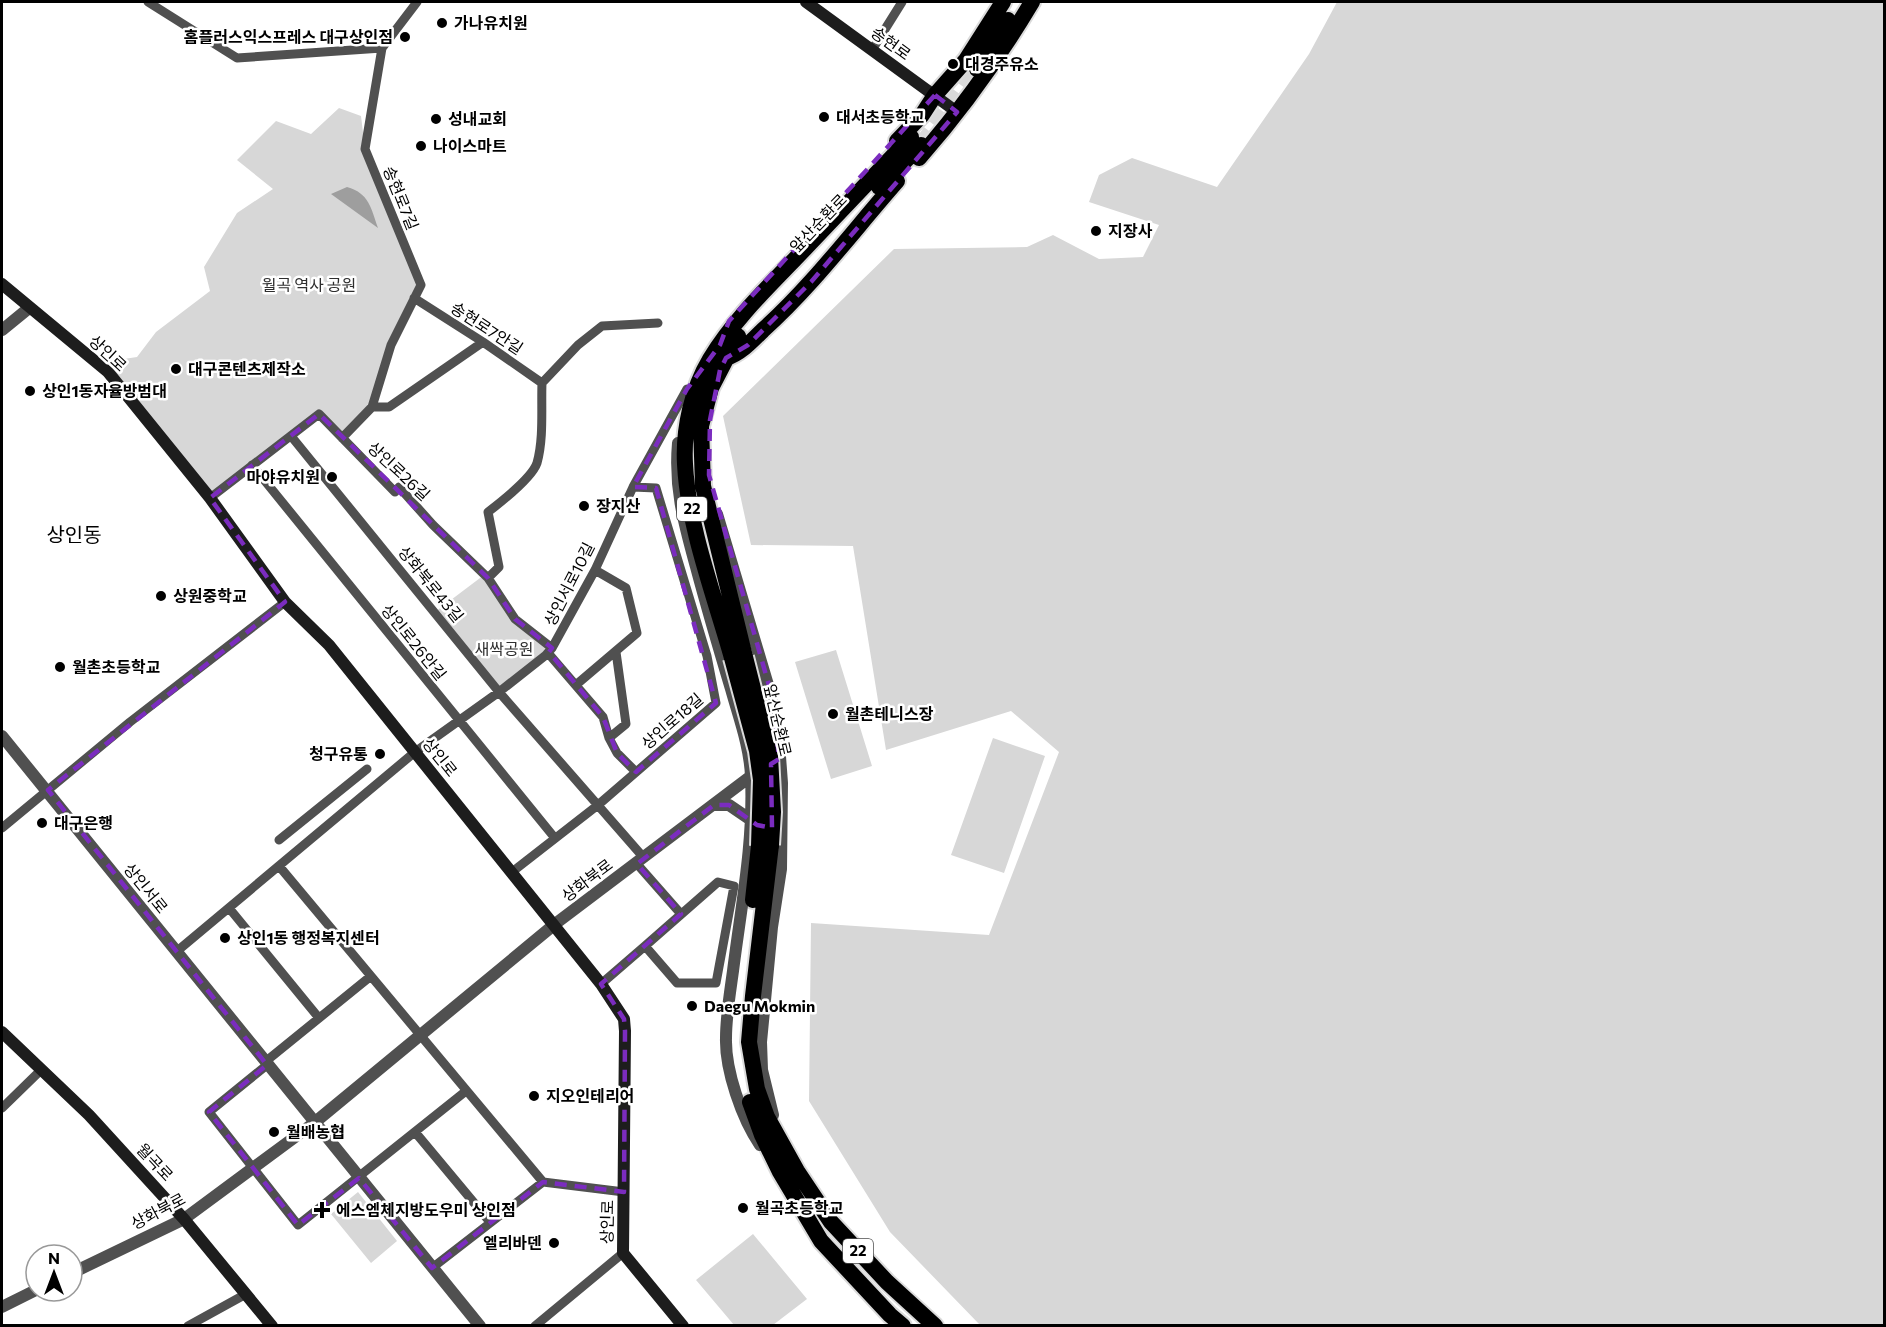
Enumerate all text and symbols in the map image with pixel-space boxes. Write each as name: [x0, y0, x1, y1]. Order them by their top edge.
place label: 가나유치원: [454, 13, 528, 32]
marker: 가나유치원: [435, 16, 449, 30]
street label: 송현로: [868, 22, 915, 63]
place label: 홈플러스익스프레스 대구상인점: [184, 27, 393, 46]
marker: 홈플러스익스프레스 대구상인점: [398, 30, 412, 44]
place label: 대경주유소: [965, 54, 1039, 73]
marker: 대경주유소: [946, 57, 960, 71]
place label: 대서초등학교: [836, 107, 925, 126]
place label: 성내교회: [448, 109, 507, 128]
marker: 대서초등학교: [817, 110, 831, 124]
marker: 성내교회: [429, 112, 443, 126]
place label: 나이스마트: [433, 136, 507, 155]
marker: 나이스마트: [414, 139, 428, 153]
street label: 송현로7길: [380, 163, 423, 233]
street label: 앞산순환로: [785, 189, 850, 256]
place label: 지장사: [1108, 221, 1152, 240]
marker: 지장사: [1089, 224, 1103, 238]
park label: 월곡 역사 공원: [262, 275, 356, 294]
street label: 송현로7안길: [448, 297, 527, 358]
street label: 상인로: [86, 331, 131, 375]
place label: 대구콘텐츠제작소: [188, 359, 306, 378]
marker: 대구콘텐츠제작소: [169, 362, 183, 376]
place label: 상인1동자율방범대: [42, 381, 167, 400]
marker: 상인1동자율방범대: [23, 384, 37, 398]
street label: 상인로26길: [365, 437, 434, 504]
place label: 마야유치원: [246, 467, 320, 486]
marker: 마야유치원: [325, 470, 339, 484]
place label: 장지산: [596, 496, 640, 515]
road number: 22: [677, 497, 707, 521]
marker: 장지산: [577, 499, 591, 513]
district label: 상인동: [46, 522, 102, 546]
street label: 상인서로10길: [539, 539, 598, 629]
street label: 상화북로43길: [395, 542, 468, 626]
place label: 상원중학교: [173, 586, 247, 605]
marker: 상원중학교: [154, 589, 168, 603]
street label: 상인로26안길: [378, 600, 451, 683]
park label: 새싹공원: [475, 639, 533, 658]
place label: 월촌초등학교: [72, 657, 161, 676]
marker: 월촌초등학교: [53, 660, 67, 674]
street label: 앞산순환로: [761, 682, 796, 758]
street label: 상인로18길: [637, 689, 706, 753]
place label: 월촌테니스장: [845, 704, 934, 723]
marker: 월촌테니스장: [826, 707, 840, 721]
street label: 상인로: [419, 734, 462, 780]
place label: 청구유통: [309, 744, 368, 763]
marker: 청구유통: [373, 747, 387, 761]
place label: 대구은행: [54, 813, 113, 832]
marker: 대구은행: [35, 816, 49, 830]
street label: 상화북로: [557, 854, 616, 905]
street label: 상인서로: [120, 859, 172, 917]
place label: 상인1동 행정복지센터: [237, 928, 380, 947]
marker: 상인1동 행정복지센터: [218, 931, 232, 945]
place label: Daegu Mokmin: [704, 996, 815, 1015]
marker: Daegu Mokmin: [685, 999, 699, 1013]
place label: 지오인테리어: [546, 1086, 634, 1105]
marker: 지오인테리어: [527, 1089, 541, 1103]
place label: 월배농협: [286, 1122, 345, 1141]
marker: 월배농협: [267, 1125, 281, 1139]
street label: 월곡로: [133, 1139, 178, 1184]
street label: 상화북로: [127, 1188, 188, 1233]
place label: 월곡초등학교: [755, 1198, 844, 1217]
street label: 상인로: [597, 1199, 616, 1244]
place label: 에스엠체지방도우미 상인점: [336, 1200, 516, 1219]
marker: 에스엠체지방도우미 상인점: [313, 1201, 331, 1219]
marker: 월곡초등학교: [736, 1201, 750, 1215]
place label: 엘리바덴: [483, 1233, 542, 1252]
marker: 엘리바덴: [547, 1236, 561, 1250]
road number: 22: [843, 1239, 873, 1263]
north arrow: [24, 1243, 84, 1303]
text: N: [48, 1248, 60, 1267]

